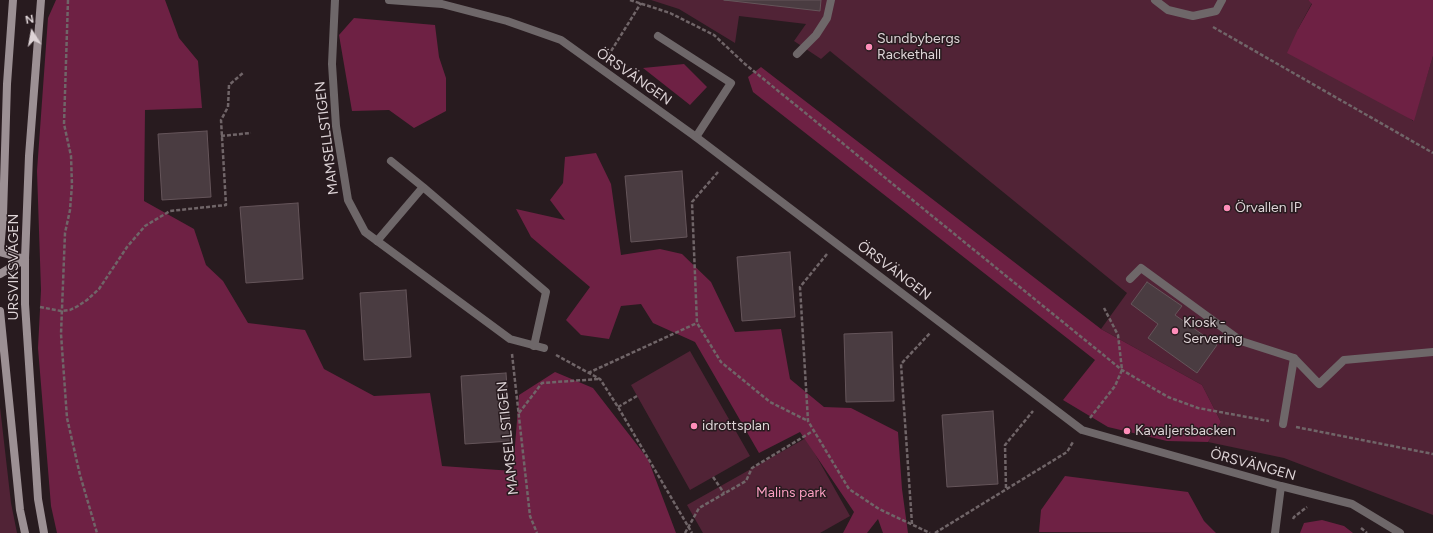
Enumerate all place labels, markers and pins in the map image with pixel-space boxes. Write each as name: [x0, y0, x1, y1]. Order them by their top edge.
place label: Sundbybergs Rackethall: [877, 31, 960, 64]
marker: Sundbybergs Rackethall: [864, 42, 874, 52]
place label: Örvallen IP: [1235, 200, 1302, 216]
marker: Örvallen IP: [1222, 203, 1232, 213]
place label: Kiosk - Servering: [1183, 315, 1243, 348]
marker: Kiosk - Servering: [1170, 326, 1180, 336]
place label: idrottsplan: [702, 418, 770, 434]
marker: idrottsplan: [689, 421, 699, 431]
place label: Kavaljersbacken: [1135, 423, 1235, 439]
marker: Kavaljersbacken: [1122, 426, 1132, 436]

